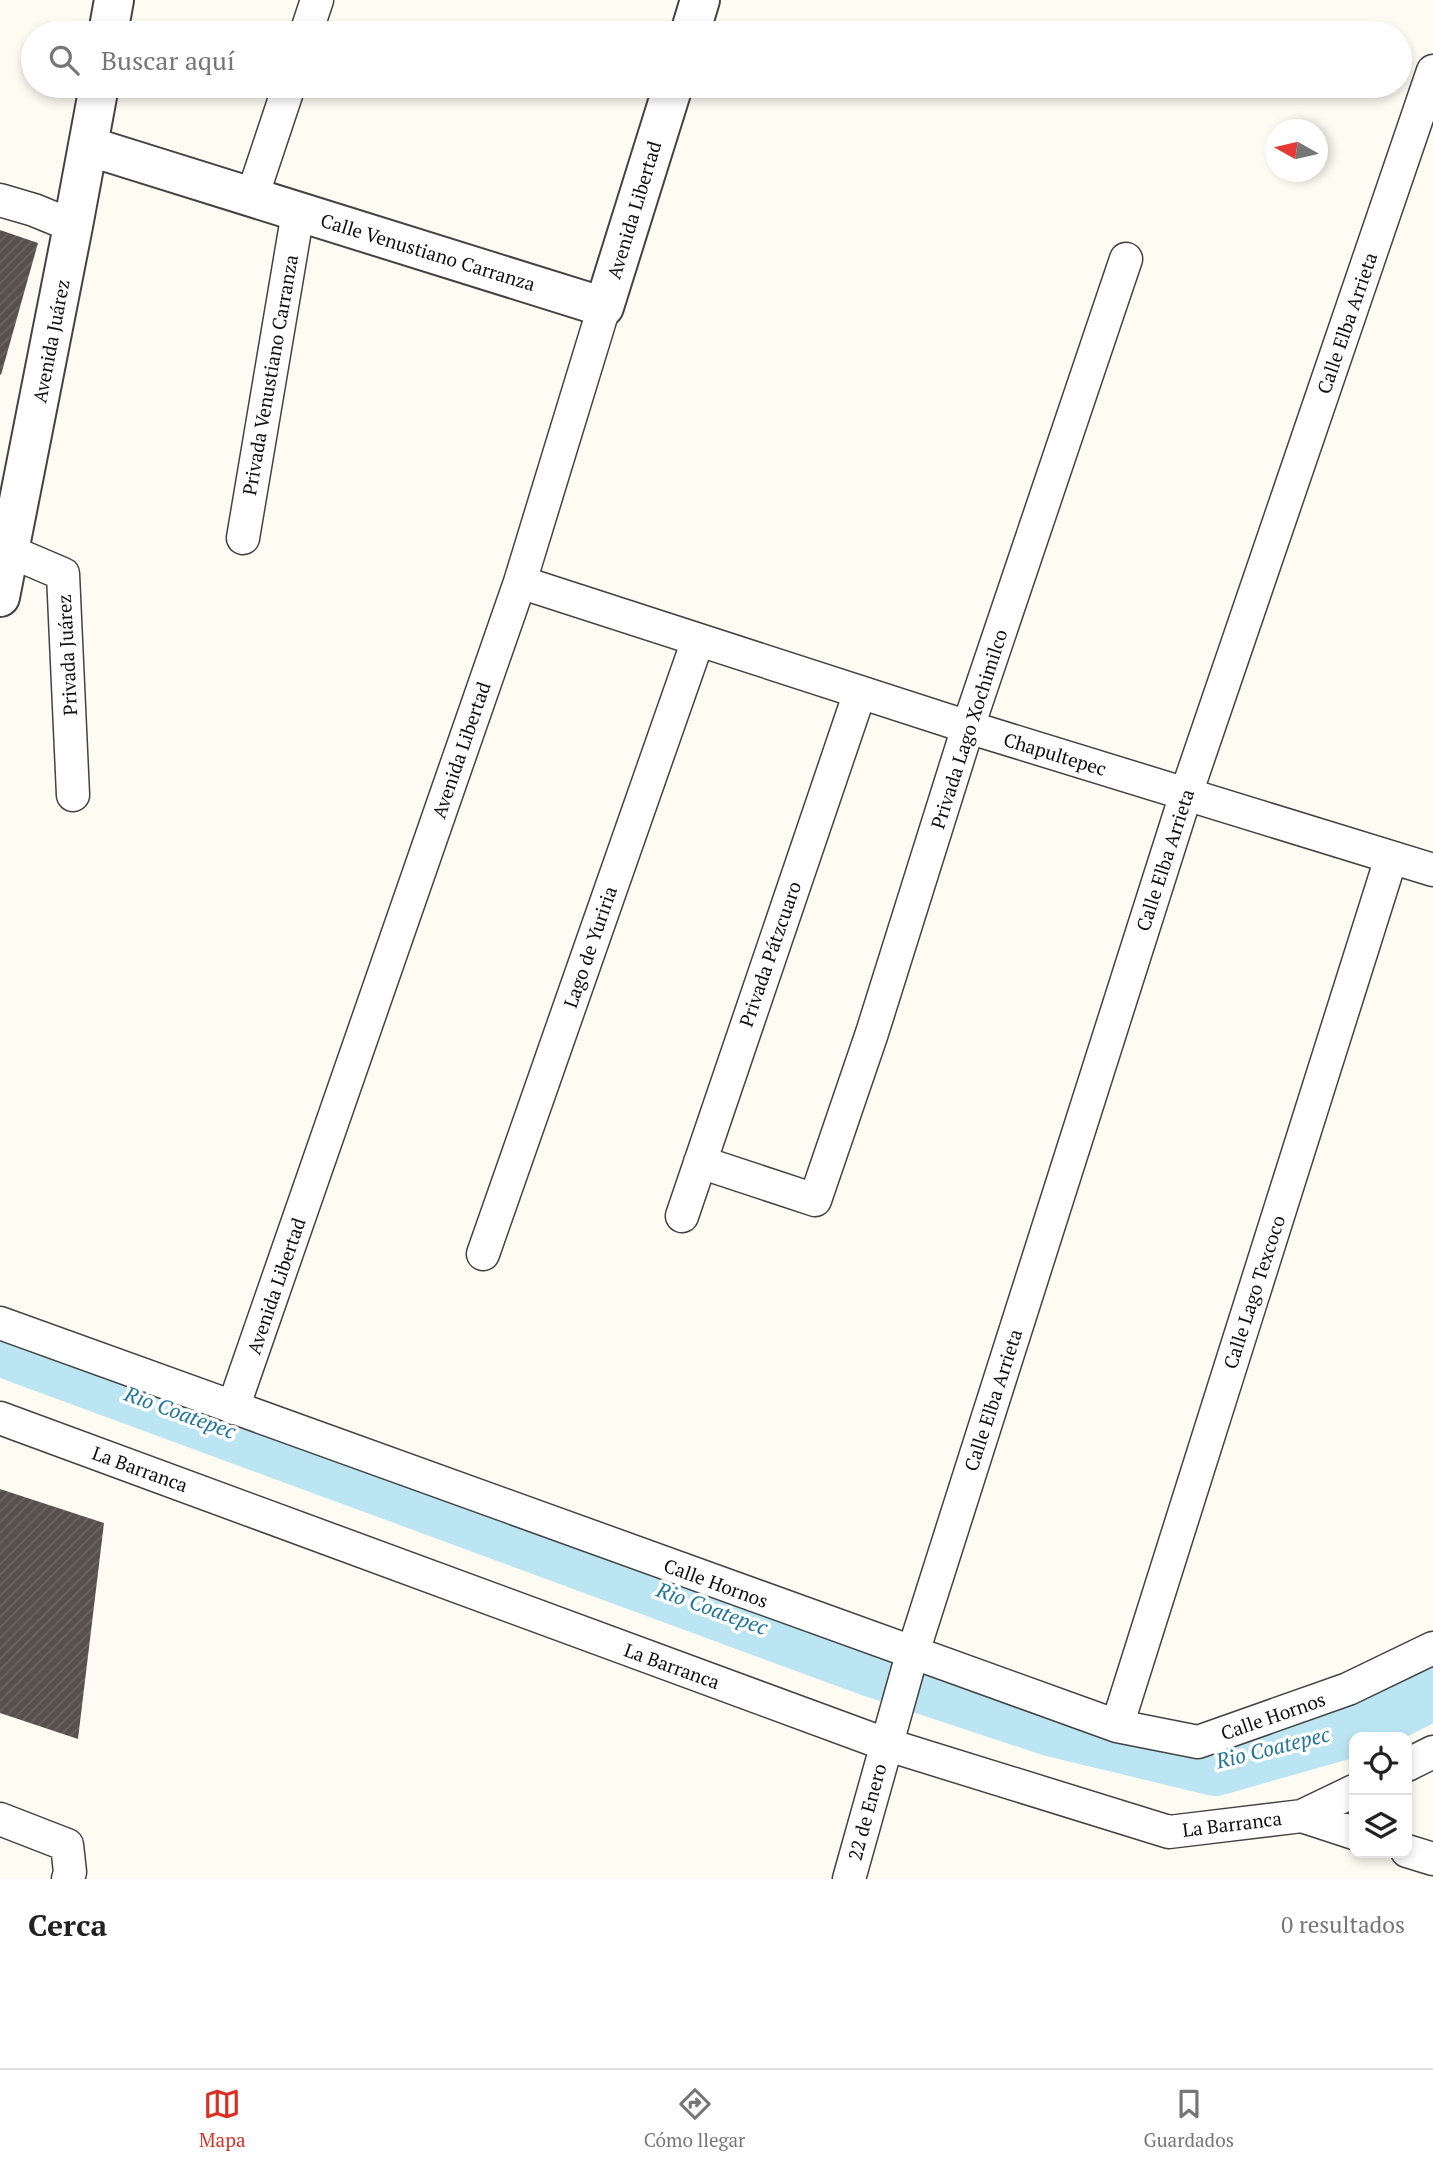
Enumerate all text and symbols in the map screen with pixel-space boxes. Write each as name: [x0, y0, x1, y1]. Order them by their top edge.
search box: [21, 21, 1412, 98]
icon: search: [45, 41, 83, 79]
text: Buscar aquí: [101, 43, 235, 77]
north arrow: [1265, 119, 1328, 182]
street label: Avenida Libertad: [601, 138, 666, 282]
street label: Calle Venustiano Carranza: [318, 207, 539, 296]
street label: Calle Elba Arrieta: [1311, 248, 1383, 397]
street label: Privada Venustiano Carranza: [236, 252, 303, 497]
street label: Avenida Juárez: [26, 277, 75, 405]
street label: Privada Juárez: [51, 594, 82, 716]
street label: Privada Lago Xochimilco: [924, 626, 1013, 832]
street label: Avenida Libertad: [425, 678, 496, 821]
street label: Chapultepec: [1001, 726, 1110, 781]
street label: Calle Elba Arrieta: [1130, 785, 1199, 934]
street label: Privada Pátzcuaro: [733, 878, 806, 1030]
street label: Lago de Yuriria: [557, 882, 622, 1011]
street label: Calle Lago Texcoco: [1217, 1212, 1290, 1372]
street label: Avenida Libertad: [240, 1214, 311, 1357]
street label: Calle Elba Arrieta: [958, 1325, 1027, 1474]
water label: Rio Coatepec: [120, 1379, 241, 1445]
street label: La Barranca: [89, 1440, 192, 1497]
street label: Calle Hornos: [661, 1552, 772, 1613]
water label: Rio Coatepec: [652, 1575, 773, 1641]
street label: La Barranca: [621, 1637, 724, 1694]
street label: Calle Hornos: [1217, 1686, 1328, 1745]
water label: Rio Coatepec: [1212, 1719, 1333, 1775]
map controls: [1349, 1732, 1412, 1858]
button: locate: [1349, 1732, 1412, 1795]
street label: 22 de Enero: [842, 1761, 891, 1863]
button: layers: [1349, 1795, 1412, 1858]
street label: La Barranca: [1181, 1805, 1283, 1842]
text: Cerca: [28, 1905, 107, 1945]
text: 0 resultados: [1281, 1909, 1405, 1940]
tab: Mapa: [199, 2085, 246, 2152]
tab: Cómo llegar: [644, 2085, 745, 2152]
tab: Guardados: [1144, 2085, 1234, 2152]

